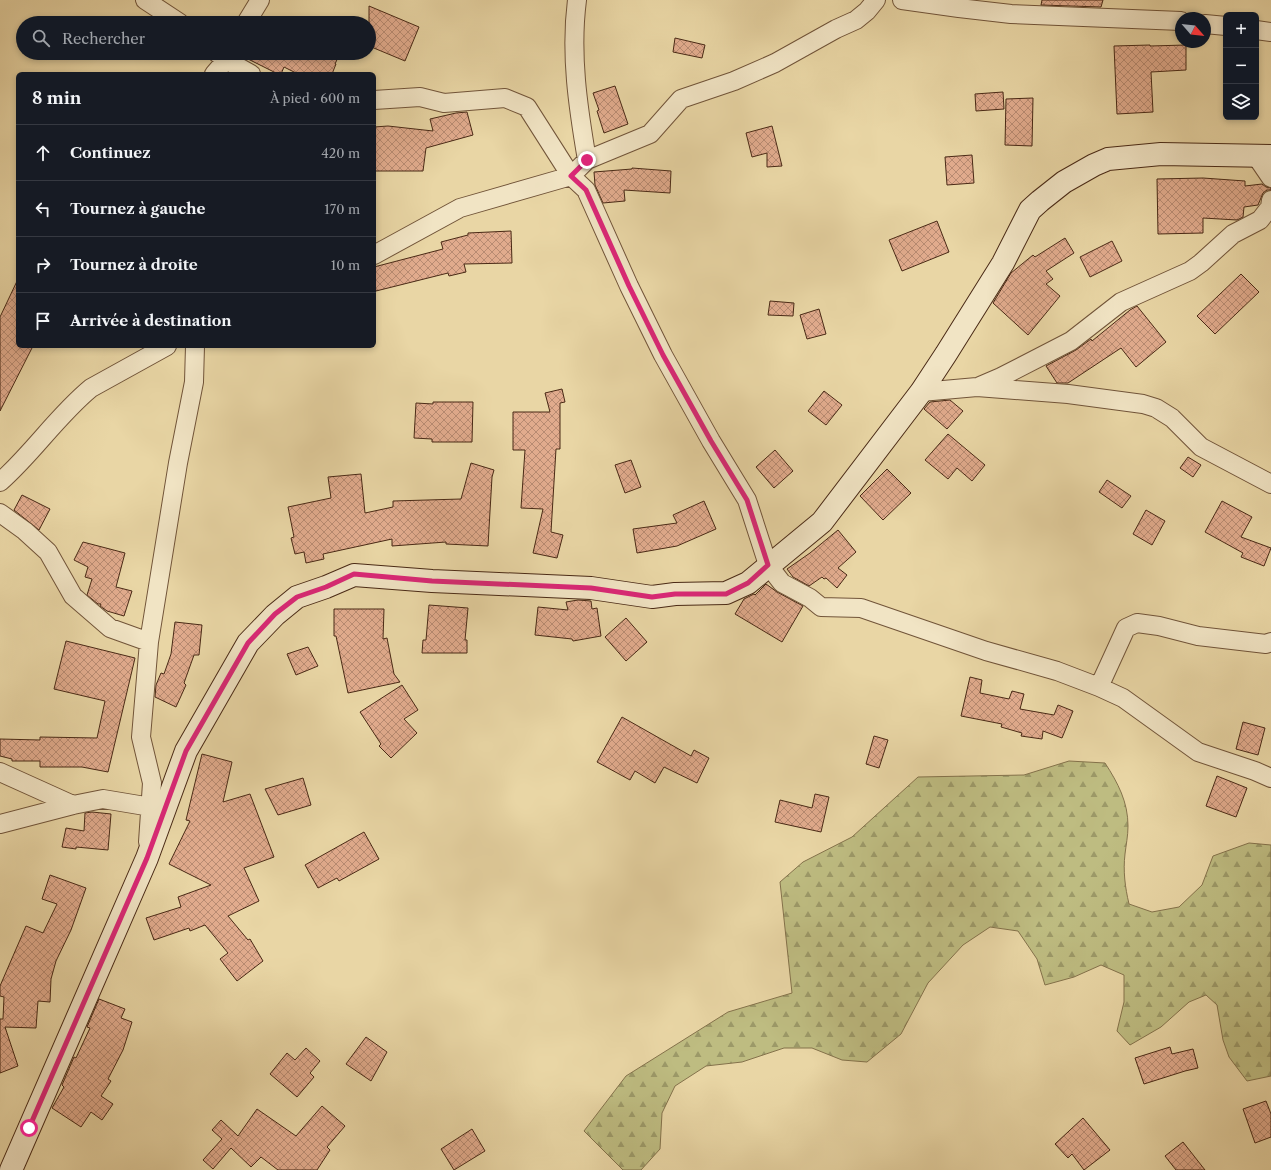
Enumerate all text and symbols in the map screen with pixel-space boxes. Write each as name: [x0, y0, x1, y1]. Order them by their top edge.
north arrow: [1175, 12, 1211, 48]
map controls: [1223, 12, 1259, 120]
button: +: [1223, 12, 1259, 48]
search box: [16, 16, 376, 60]
icon: search: [30, 27, 52, 49]
text: Rechercher: [62, 29, 145, 48]
button: −: [1223, 48, 1259, 84]
button: layers: [1223, 84, 1259, 120]
text: 8 min: [32, 88, 81, 108]
text: À pied · 600 m: [270, 90, 360, 106]
icon: ahead: [32, 142, 54, 164]
text: Continuez: [70, 143, 151, 162]
text: 420 m: [321, 145, 360, 161]
route end: [578, 151, 596, 169]
icon: left: [32, 198, 54, 220]
text: Tournez à gauche: [70, 199, 206, 218]
text: 170 m: [324, 201, 360, 217]
icon: right: [32, 254, 54, 276]
text: Tournez à droite: [70, 255, 198, 274]
text: 10 m: [331, 257, 360, 273]
icon: arrive: [32, 310, 54, 332]
text: Arrivée à destination: [70, 311, 232, 330]
route start: [20, 1119, 38, 1137]

